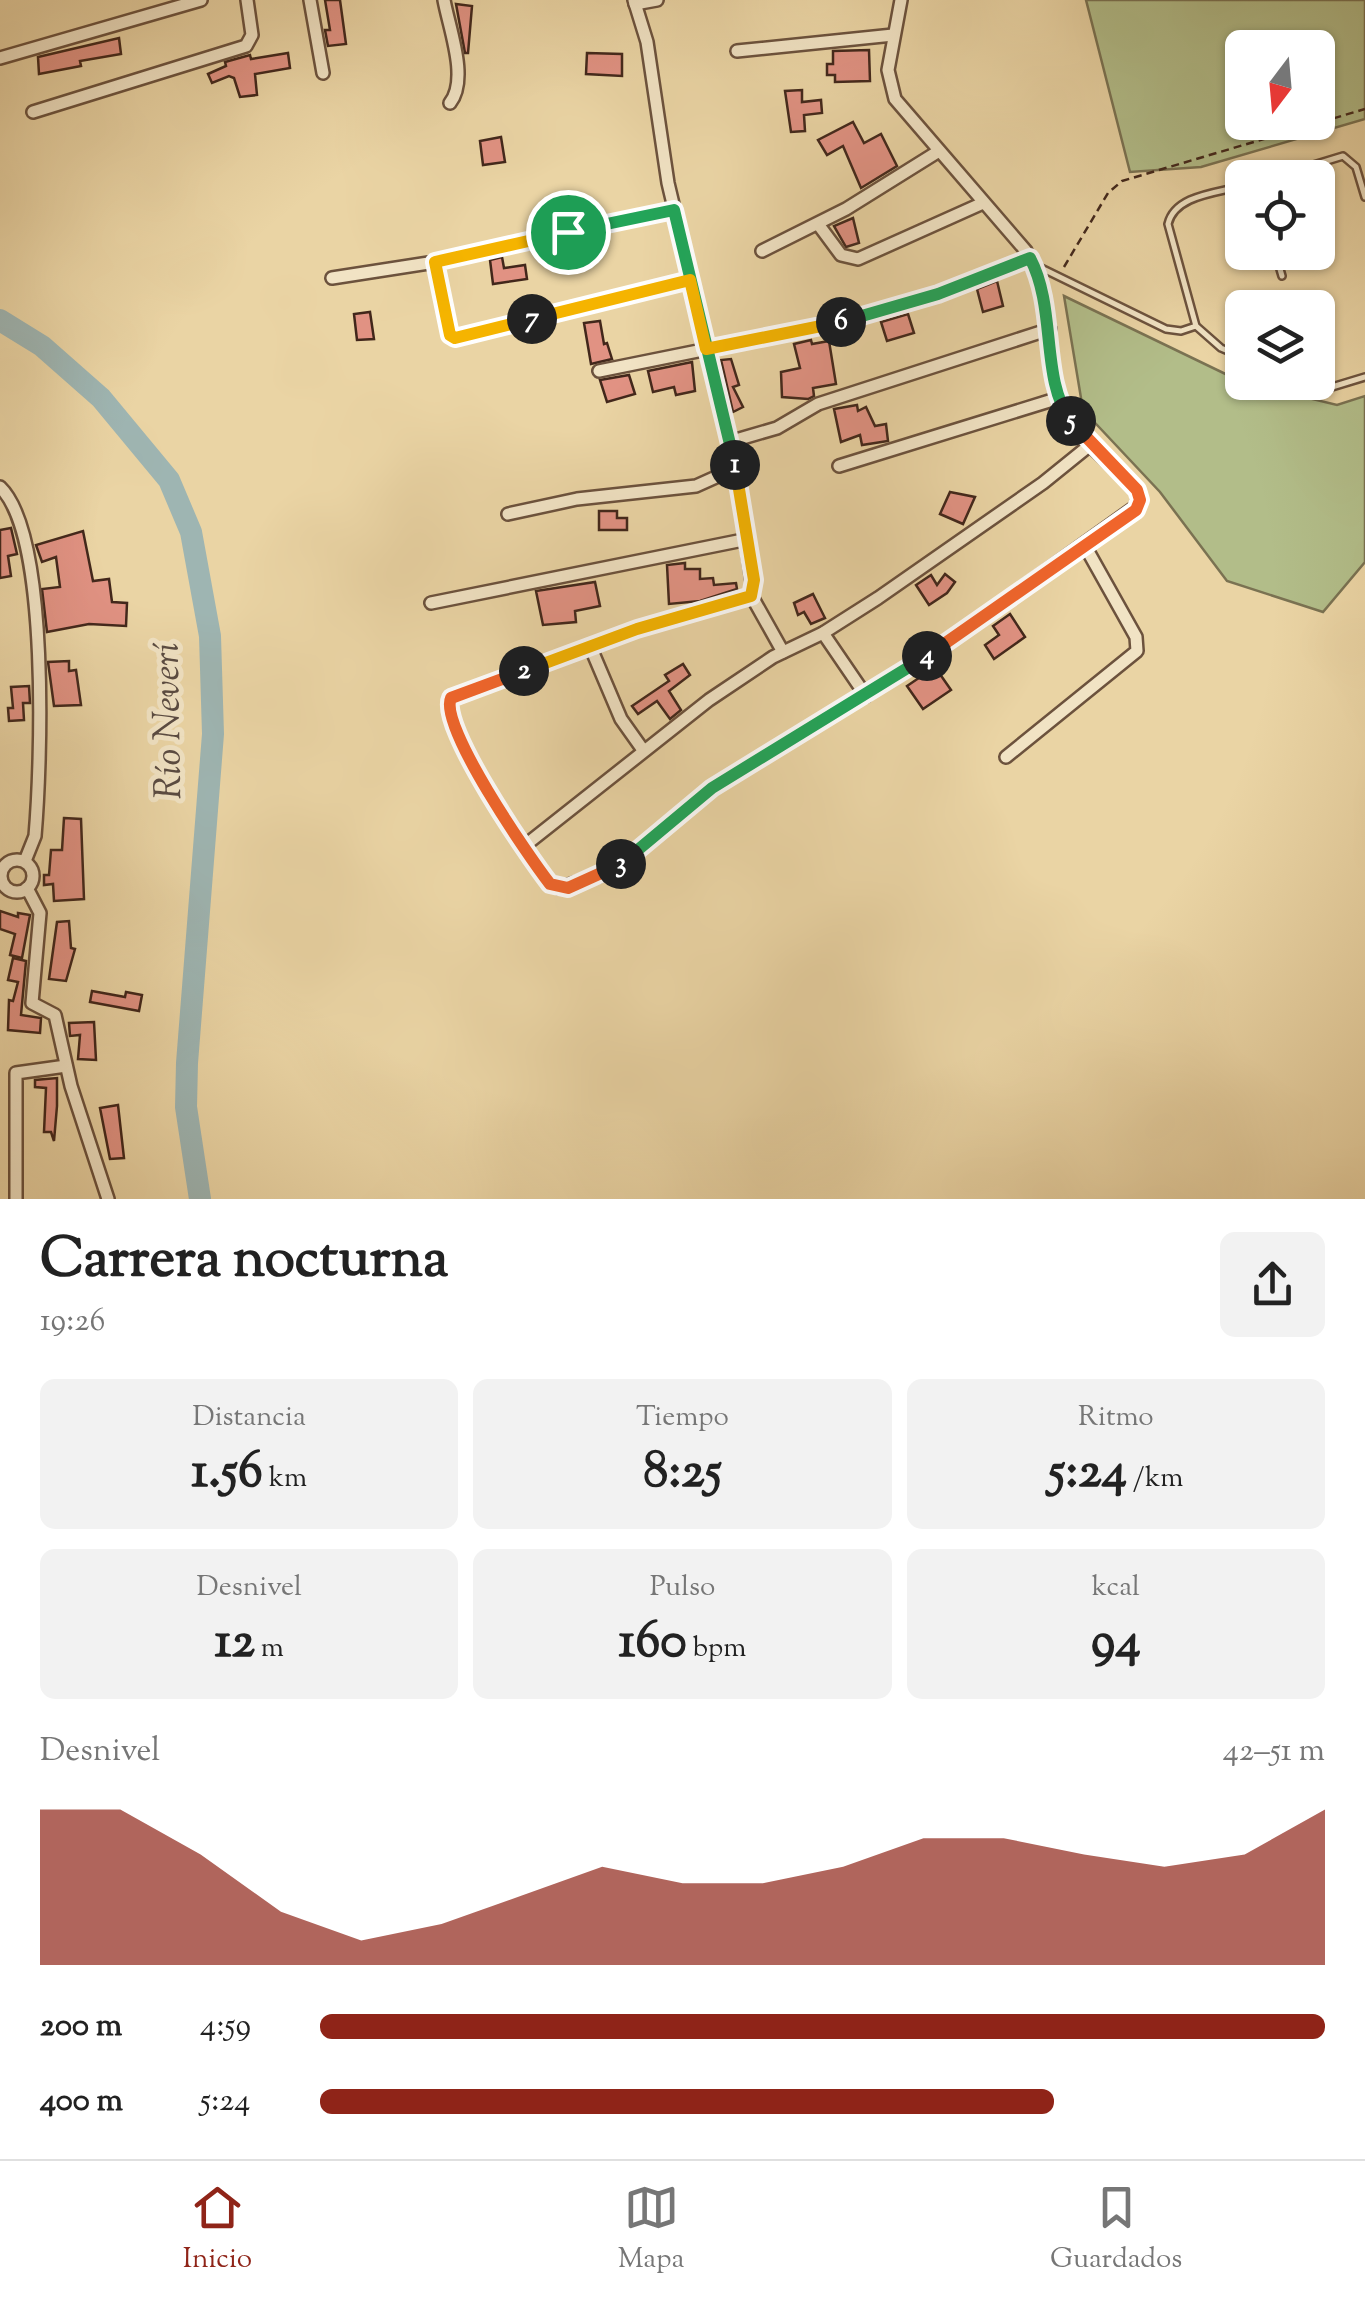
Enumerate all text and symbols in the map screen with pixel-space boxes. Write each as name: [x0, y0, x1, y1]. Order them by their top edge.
north arrow: [1225, 30, 1335, 140]
map controls: [1225, 30, 1335, 400]
button: locate: [1225, 160, 1335, 270]
pin: [526, 190, 611, 275]
icon: arrive: [541, 205, 596, 260]
button: layers: [1225, 290, 1335, 400]
pin: 7: [507, 294, 557, 344]
pin: 6: [816, 297, 866, 347]
text: 7: [525, 299, 539, 339]
text: 6: [834, 302, 848, 342]
pin: 5: [1046, 396, 1096, 446]
text: 5: [1066, 401, 1076, 441]
pin: 1: [710, 440, 760, 490]
text: 1: [730, 445, 740, 485]
pin: 4: [902, 631, 952, 681]
text: 4: [920, 636, 934, 676]
water label: Río Neverí: [142, 642, 198, 800]
pin: 2: [499, 646, 549, 696]
text: 2: [517, 651, 531, 691]
pin: 3: [596, 839, 646, 889]
text: 3: [615, 844, 627, 884]
text: Carrera nocturna: [40, 1222, 448, 1301]
button: share: [1220, 1232, 1325, 1337]
text: 19:26: [40, 1299, 105, 1345]
text: Distancia: [192, 1398, 306, 1438]
text: Tiempo: [636, 1398, 729, 1438]
text: Ritmo: [1078, 1398, 1154, 1438]
text: 1.56: [191, 1438, 263, 1510]
text: 8:25: [643, 1438, 722, 1510]
text: 5:24: [1048, 1438, 1127, 1510]
text: km: [263, 1459, 307, 1499]
text: /km: [1127, 1459, 1183, 1499]
text: Desnivel: [197, 1568, 302, 1608]
text: Pulso: [650, 1568, 715, 1608]
text: kcal: [1092, 1568, 1140, 1608]
text: 12: [214, 1608, 255, 1680]
text: 160: [618, 1608, 687, 1680]
text: 94: [1091, 1608, 1141, 1680]
text: m: [255, 1629, 284, 1669]
text: bpm: [687, 1629, 747, 1669]
text: Desnivel: [40, 1729, 160, 1775]
text: 42–51 m: [1223, 1729, 1325, 1775]
text: 200 m: [40, 2004, 122, 2050]
text: 4:59: [200, 2004, 251, 2050]
text: 400 m: [40, 2079, 123, 2125]
text: 5:24: [200, 2079, 250, 2125]
tab: Inicio: [183, 2180, 252, 2280]
tab: Mapa: [618, 2180, 684, 2280]
tab: Guardados: [1050, 2180, 1182, 2280]

